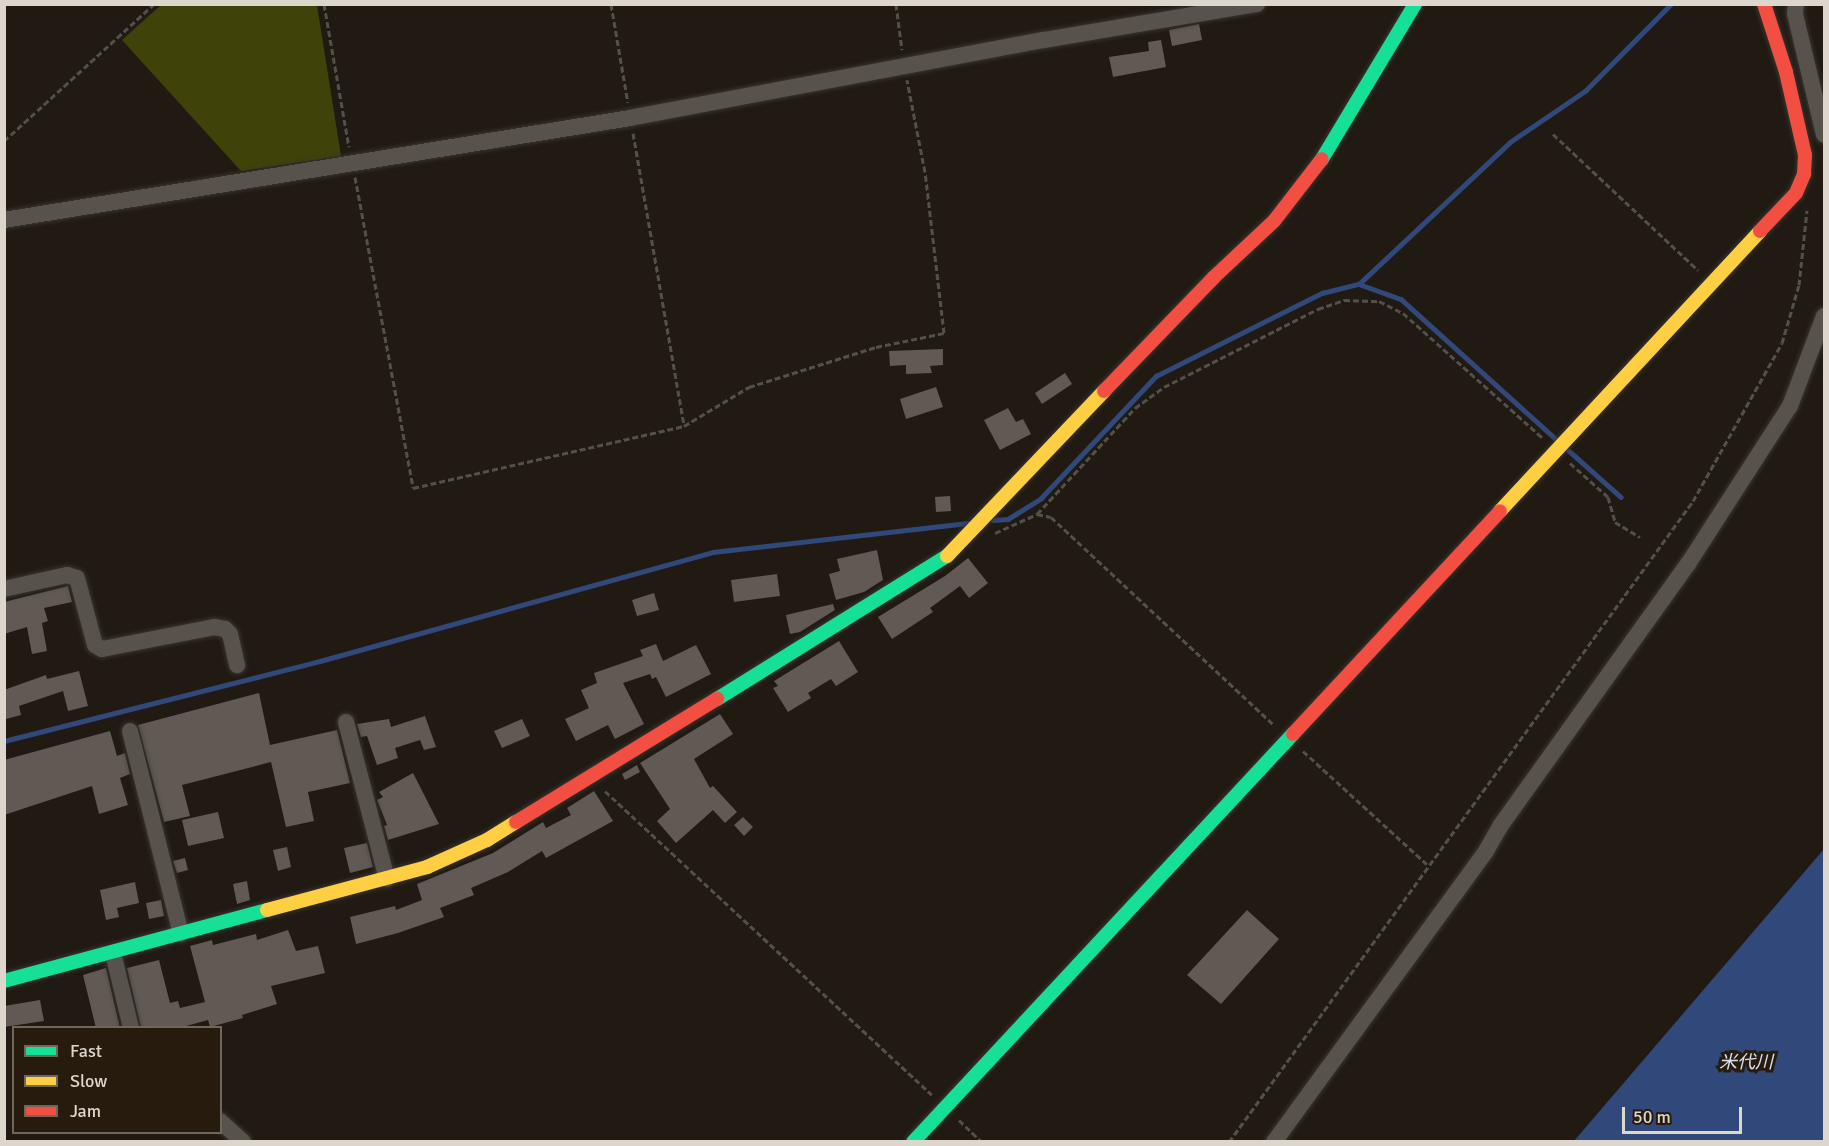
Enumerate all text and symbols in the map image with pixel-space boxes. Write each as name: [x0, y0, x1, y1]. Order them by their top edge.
legend: [12, 1026, 222, 1134]
text: Fast: [70, 1040, 102, 1062]
water label: 米代川: [1719, 1051, 1773, 1073]
text: Slow: [70, 1070, 107, 1092]
scale bar: [1625, 1095, 1745, 1133]
text: Jam: [70, 1100, 101, 1122]
text: 50 m: [1633, 1106, 1671, 1128]

